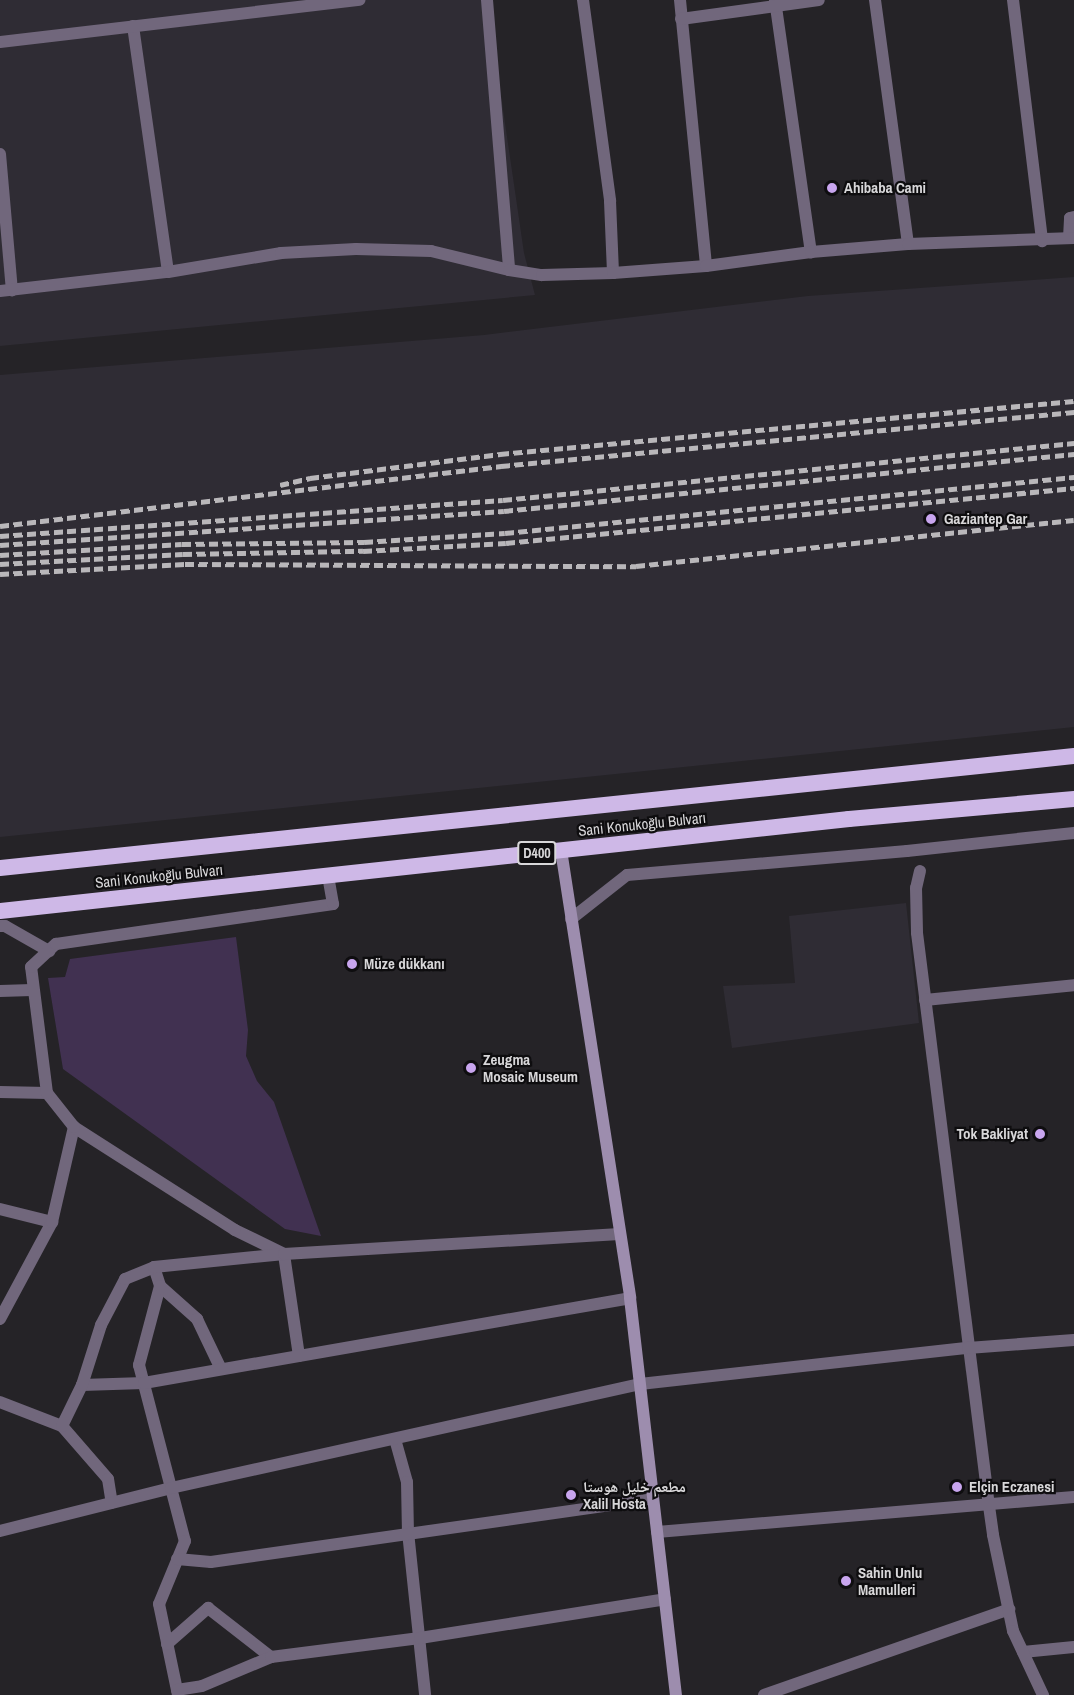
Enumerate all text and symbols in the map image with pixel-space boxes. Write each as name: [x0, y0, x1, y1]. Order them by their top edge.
place label: Ahibaba Cami: [844, 179, 926, 197]
marker: Ahibaba Cami: [825, 181, 839, 195]
marker: Gaziantep Gar: [922, 510, 940, 528]
place label: Gaziantep Gar: [944, 510, 1027, 528]
street label: Sani Konukoğlu Bulvarı: [577, 808, 707, 840]
road number: D400: [516, 842, 558, 864]
street label: Sani Konukoğlu Bulvarı: [94, 860, 224, 892]
place label: Müze dükkanı: [364, 955, 445, 973]
marker: Müze dükkanı: [345, 957, 359, 971]
place label: Zeugma Mosaic Museum: [483, 1050, 578, 1085]
marker: Zeugma Mosaic Museum: [464, 1061, 478, 1075]
place label: Tok Bakliyat: [956, 1125, 1028, 1143]
marker: Tok Bakliyat: [1033, 1127, 1047, 1141]
place label: مطعم خليل هوستا Xalil Hosta: [583, 1477, 686, 1512]
place label: Elçin Eczanesi: [969, 1478, 1054, 1496]
marker: Elçin Eczanesi: [950, 1480, 964, 1494]
marker: مطعم خليل هوستا Xalil Hosta: [564, 1488, 578, 1502]
place label: Sahin Unlu Mamulleri: [858, 1563, 922, 1598]
marker: Sahin Unlu Mamulleri: [839, 1574, 853, 1588]

